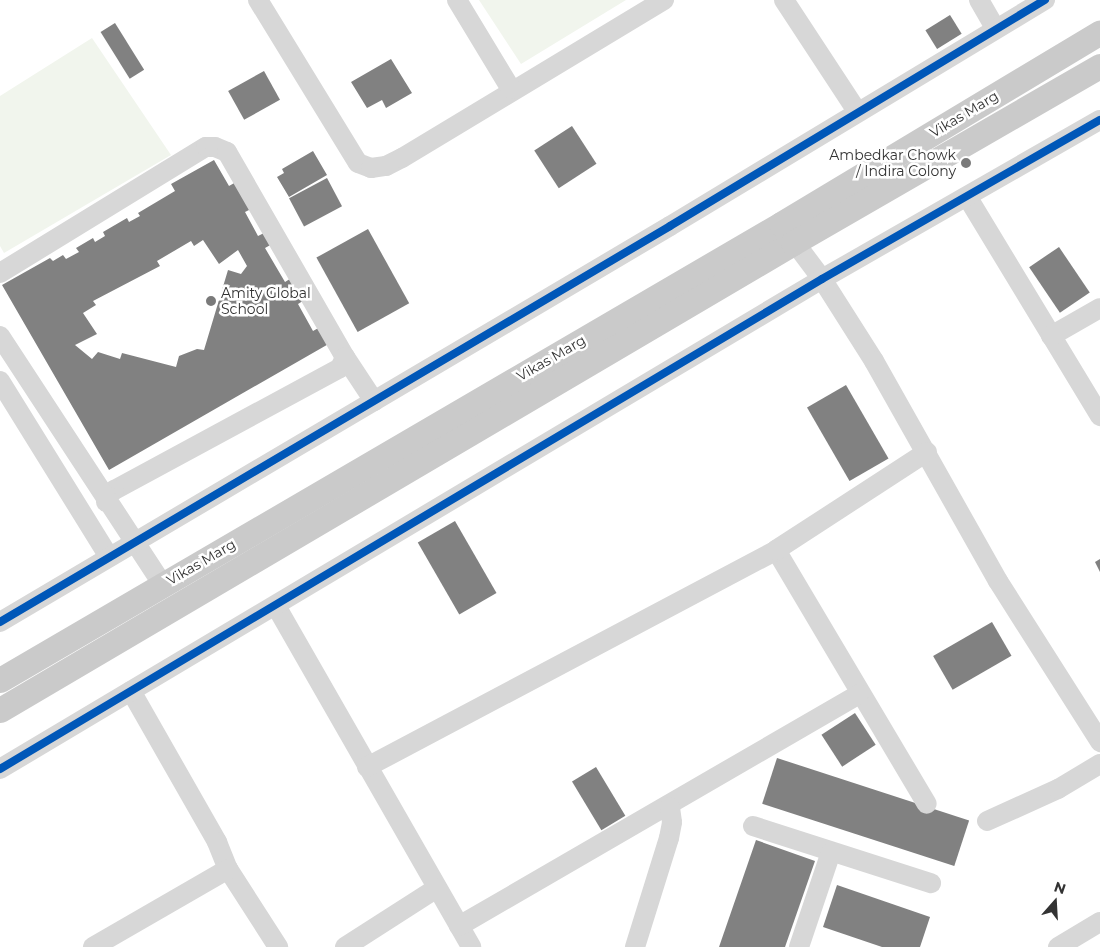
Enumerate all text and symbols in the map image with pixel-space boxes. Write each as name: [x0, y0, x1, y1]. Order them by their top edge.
street label: Vikas Marg: [927, 87, 1001, 141]
place label: Ambedkar Chowk / Indira Colony: [829, 147, 956, 180]
marker: Ambedkar Chowk / Indira Colony: [960, 157, 972, 169]
place label: Amity Global School: [221, 285, 311, 318]
marker: Amity Global School: [205, 295, 217, 307]
street label: Vikas Marg: [513, 331, 589, 385]
street label: Vikas Marg: [163, 535, 239, 589]
north arrow: [1030, 877, 1080, 927]
text: N: [1052, 877, 1068, 898]

